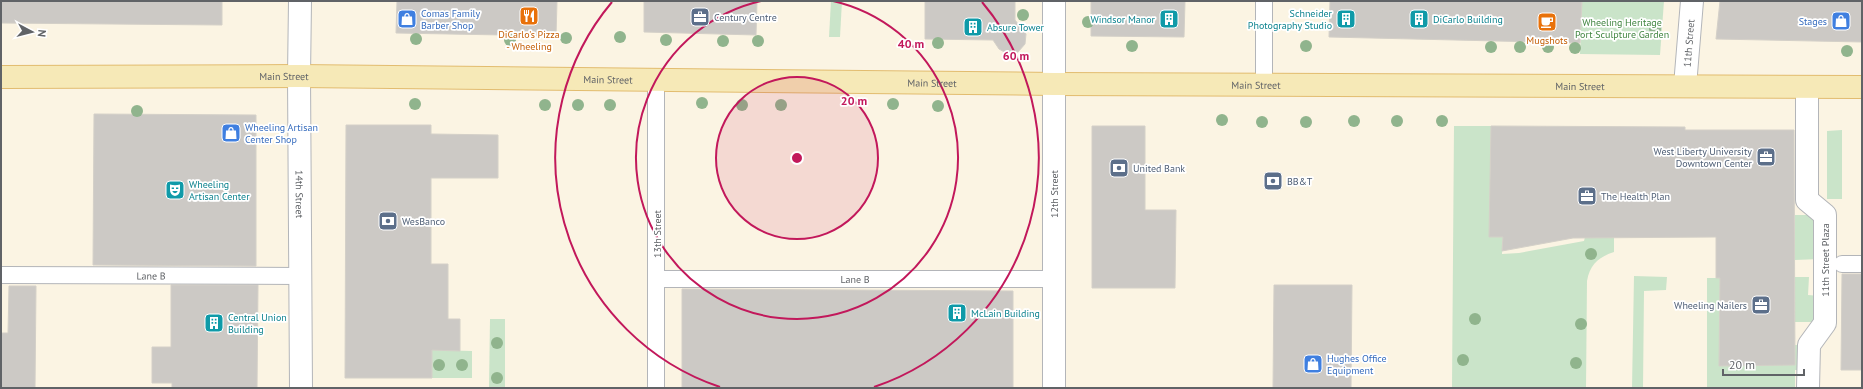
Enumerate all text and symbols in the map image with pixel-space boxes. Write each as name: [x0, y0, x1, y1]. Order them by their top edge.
restaurant icon: DiCarlo's Pizza - Wheeling: [518, 5, 540, 27]
office icon: Century Centre: [689, 6, 711, 28]
place label: Comas Family Barber Shop: [421, 7, 481, 32]
place label: Schneider Photography Studio: [1248, 7, 1333, 32]
shop icon: Comas Family Barber Shop: [396, 8, 418, 30]
building icon: Windsor Manor: [1158, 8, 1180, 30]
building icon: Schneider Photography Studio: [1335, 8, 1357, 30]
building icon: DiCarlo Building: [1408, 8, 1430, 30]
shop icon: Stages: [1830, 10, 1852, 32]
place label: Century Centre: [714, 11, 777, 24]
cafe icon: Mugshots: [1536, 11, 1558, 33]
north arrow: [12, 12, 52, 52]
place label: Windsor Manor: [1090, 13, 1156, 26]
place label: DiCarlo Building: [1433, 13, 1503, 26]
place label: Stages: [1799, 15, 1827, 28]
building icon: Absure Tower: [962, 16, 984, 38]
park label: Wheeling Heritage Port Sculpture Garden: [1575, 16, 1669, 41]
street label: 11th Street: [1680, 18, 1697, 68]
place label: Absure Tower: [987, 21, 1045, 34]
place label: DiCarlo's Pizza - Wheeling: [498, 28, 560, 53]
text: N: [35, 29, 49, 38]
place label: Mugshots: [1526, 34, 1568, 47]
text: 40 m: [898, 36, 924, 51]
text: 60 m: [1003, 48, 1029, 63]
street label: Main Street: [259, 69, 309, 83]
street label: Main Street: [583, 73, 633, 86]
street label: Main Street: [907, 76, 957, 89]
street label: Main Street: [1231, 78, 1281, 91]
street label: Main Street: [1555, 79, 1605, 93]
text: 20 m: [841, 93, 867, 108]
place label: Wheeling Artisan Center Shop: [245, 121, 318, 146]
shop icon: Wheeling Artisan Center Shop: [220, 122, 242, 144]
place label: West Liberty University Downtown Center: [1654, 145, 1753, 170]
office icon: West Liberty University Downtown Center: [1755, 146, 1777, 168]
centre of rings: [790, 151, 804, 165]
bank icon: United Bank: [1108, 157, 1130, 179]
place label: United Bank: [1133, 162, 1185, 175]
street label: 12th Street: [1048, 169, 1061, 218]
street label: 14th Street: [293, 170, 306, 219]
bank icon: BB&T: [1262, 170, 1284, 192]
place label: BB&T: [1287, 175, 1313, 188]
place label: Wheeling Artisan Center: [189, 178, 250, 203]
theatre icon: Wheeling Artisan Center: [164, 179, 186, 201]
office icon: The Health Plan: [1576, 185, 1598, 207]
place label: The Health Plan: [1601, 190, 1670, 203]
street label: 13th Street: [651, 209, 664, 258]
bank icon: WesBanco: [377, 210, 399, 232]
place label: WesBanco: [402, 215, 445, 228]
street label: 11th Street Plaza: [1819, 223, 1832, 297]
street label: Lane B: [136, 269, 166, 282]
street label: Lane B: [840, 273, 870, 286]
office icon: Wheeling Nailers: [1750, 294, 1772, 316]
place label: Wheeling Nailers: [1674, 299, 1747, 312]
building icon: McLain Building: [946, 302, 968, 324]
place label: McLain Building: [971, 307, 1040, 320]
place label: Central Union Building: [228, 311, 287, 336]
building icon: Central Union Building: [203, 312, 225, 334]
scale bar: [1723, 351, 1804, 377]
place label: Hughes Office Equipment: [1327, 352, 1387, 377]
shop icon: Hughes Office Equipment: [1302, 353, 1324, 375]
text: 20 m: [1729, 357, 1755, 372]

